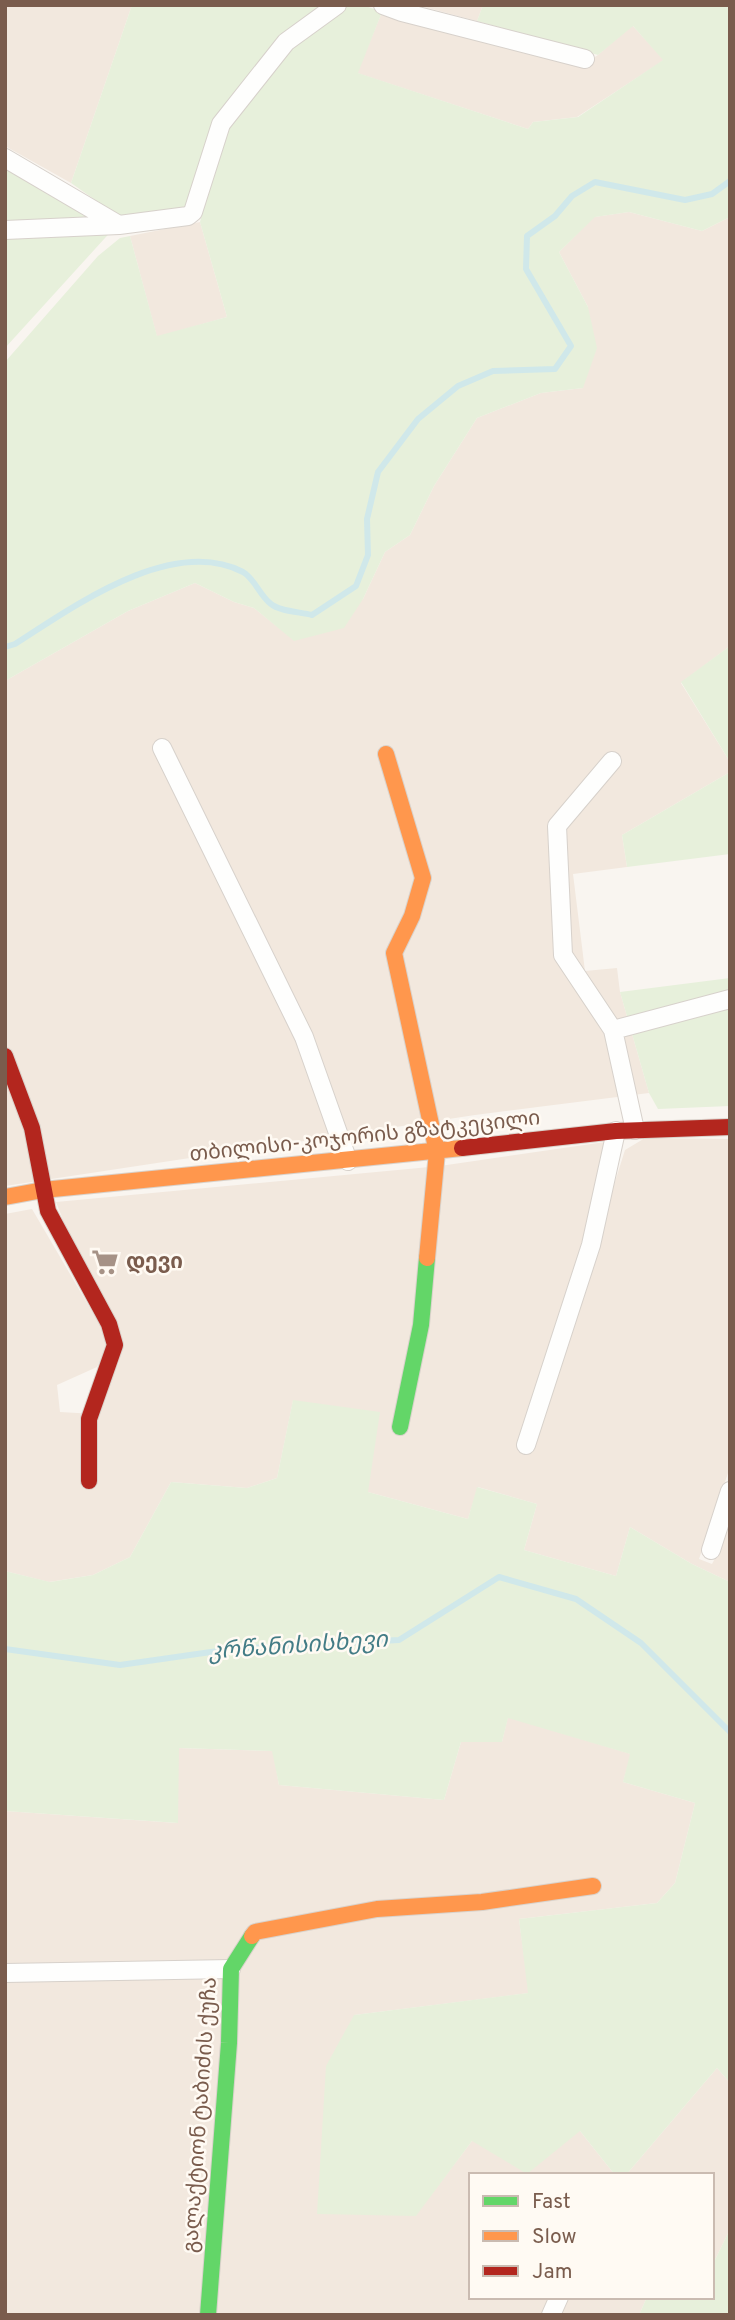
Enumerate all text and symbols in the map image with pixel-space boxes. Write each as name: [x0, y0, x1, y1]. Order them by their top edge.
street label: თბილისი-კოჯორის გზატკეცილი: [188, 1105, 542, 1169]
supermarket icon: დევი: [90, 1247, 120, 1277]
place label: დევი: [126, 1249, 183, 1276]
water label: კრწანისისხევი: [207, 1626, 389, 1668]
street label: გალაქტიონ ტაბიძის ქუჩა: [178, 1976, 224, 2254]
legend: [469, 2173, 714, 2299]
text: Fast: [532, 2189, 571, 2216]
text: Slow: [532, 2224, 577, 2251]
text: Jam: [532, 2259, 573, 2286]

